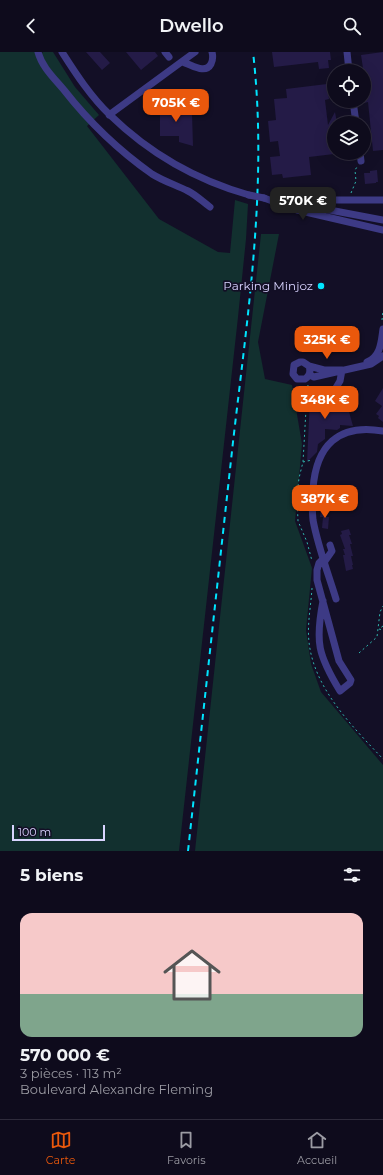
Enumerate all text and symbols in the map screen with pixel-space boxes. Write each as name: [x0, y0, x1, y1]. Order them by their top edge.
icon: back: [20, 15, 42, 37]
text: Dwello: [159, 15, 224, 37]
icon: search: [341, 15, 363, 37]
map controls: [327, 64, 371, 160]
button: locate: [327, 64, 371, 108]
pin: 705K €: [143, 89, 209, 123]
text: 705K €: [152, 94, 200, 110]
button: layers: [327, 116, 371, 160]
pin: 570K €: [270, 187, 336, 221]
text: 570K €: [279, 192, 327, 208]
place label: Parking Minjoz: [223, 278, 313, 293]
marker: Parking Minjoz: [316, 281, 326, 291]
pin: 325K €: [294, 326, 360, 360]
text: 325K €: [304, 331, 350, 347]
pin: 348K €: [292, 386, 358, 420]
text: 348K €: [300, 391, 350, 407]
pin: 387K €: [292, 485, 358, 519]
text: 387K €: [301, 490, 349, 506]
scale bar: [12, 823, 105, 842]
text: 100 m: [18, 825, 51, 839]
icon: filters: [341, 864, 363, 886]
text: 5 biens: [20, 865, 83, 885]
icon: home: [156, 939, 228, 1011]
text: 570 000 €: [20, 1045, 110, 1065]
text: 3 pièces · 113 m²: [20, 1065, 122, 1081]
text: Boulevard Alexandre Fleming: [20, 1081, 213, 1097]
tab: Carte: [46, 1129, 75, 1167]
tab: Favoris: [167, 1129, 206, 1167]
tab: Accueil: [297, 1129, 337, 1167]

